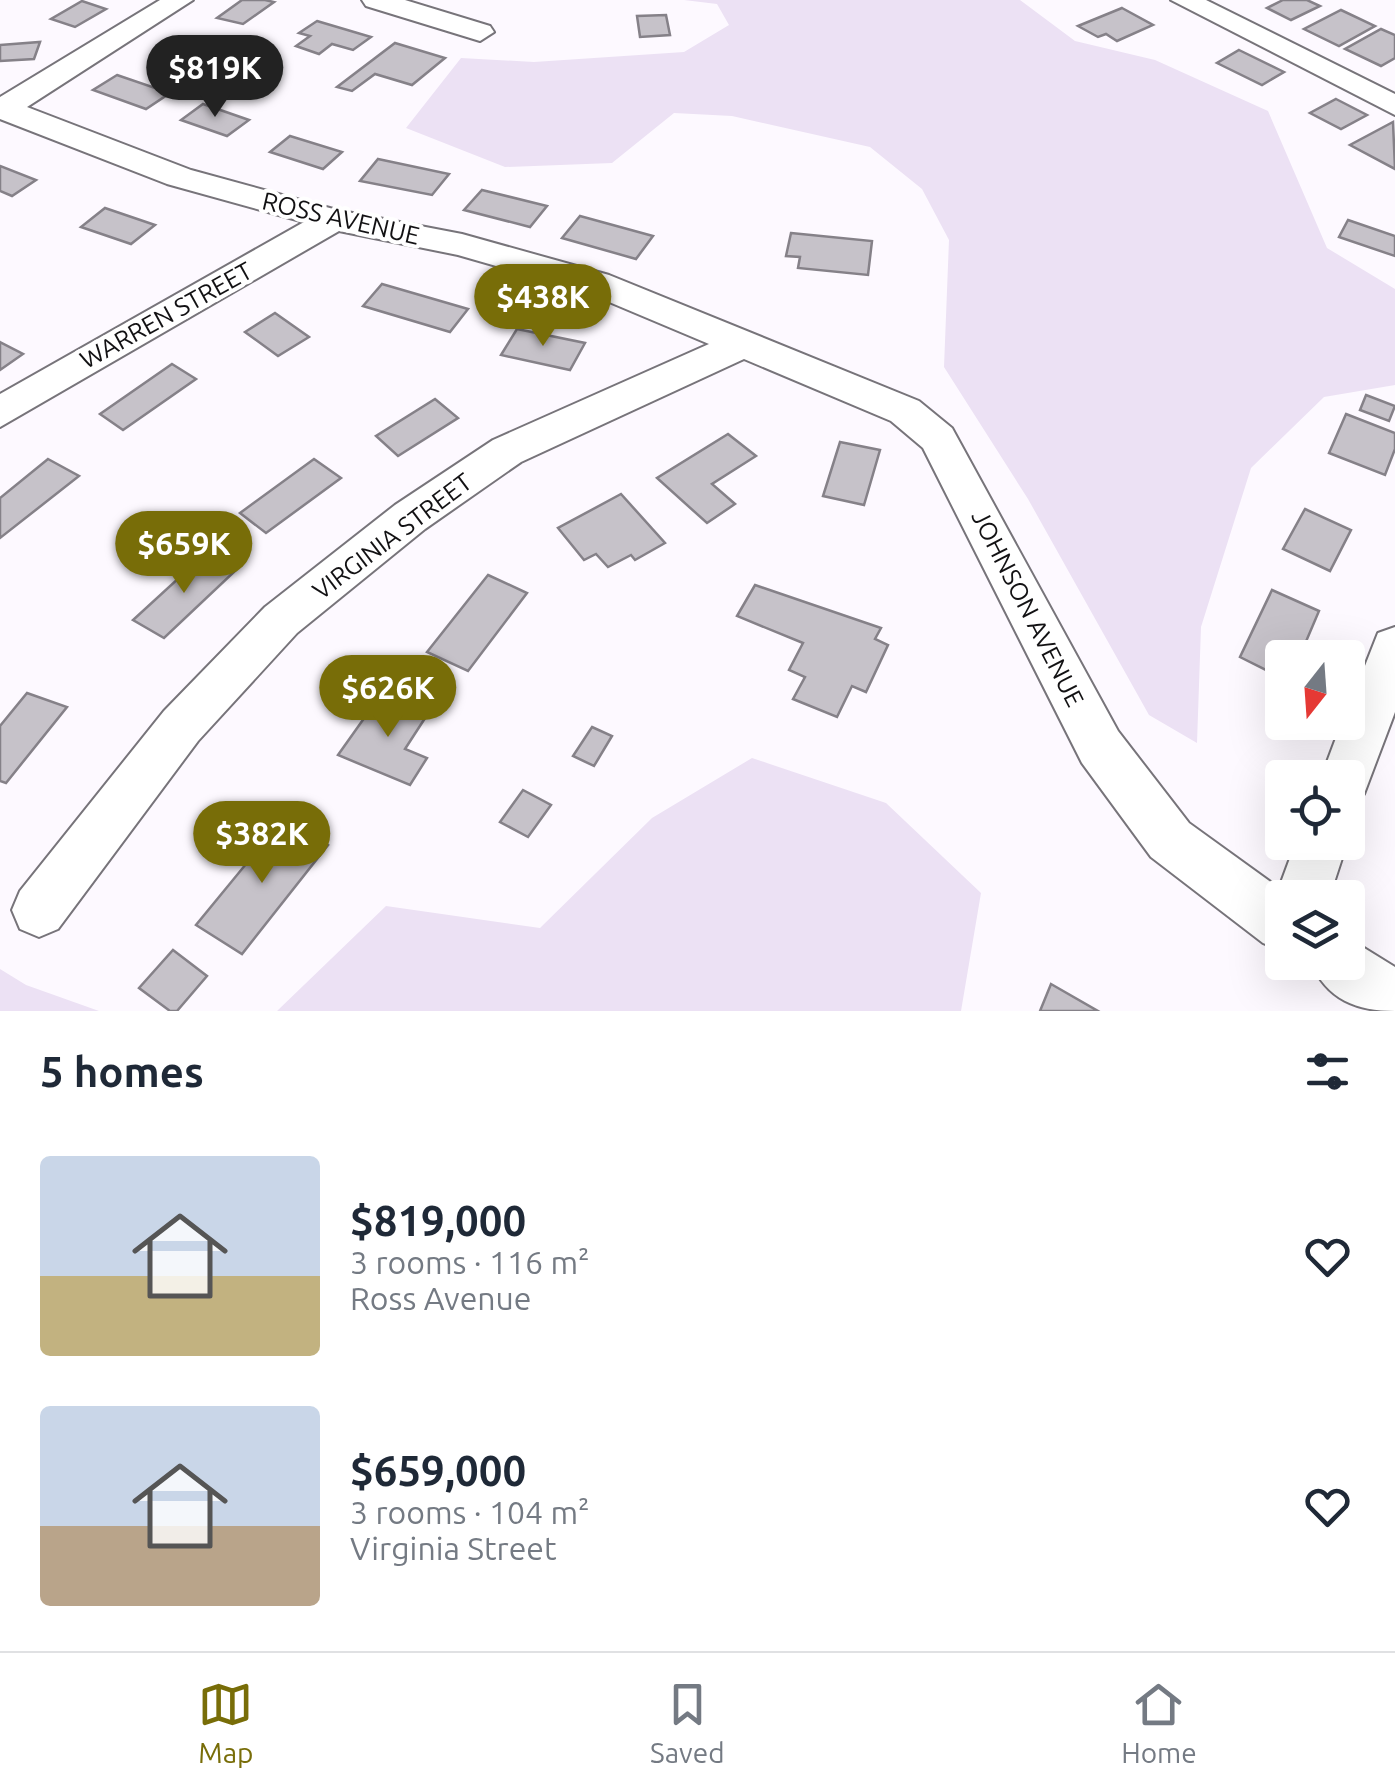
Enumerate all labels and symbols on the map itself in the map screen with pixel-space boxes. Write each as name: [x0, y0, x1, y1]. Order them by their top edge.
pin: $819K: [145, 35, 285, 120]
street label: ROSS AVENUE: [260, 186, 422, 250]
street label: WARREN STREET: [75, 256, 257, 374]
pin: $438K: [473, 264, 613, 349]
street label: VIRGINIA STREET: [307, 467, 477, 605]
street label: JOHNSON AVENUE: [966, 505, 1090, 711]
pin: $659K: [114, 511, 254, 596]
north arrow: [1265, 640, 1365, 740]
pin: $626K: [318, 655, 458, 740]
pin: $382K: [192, 801, 332, 886]

